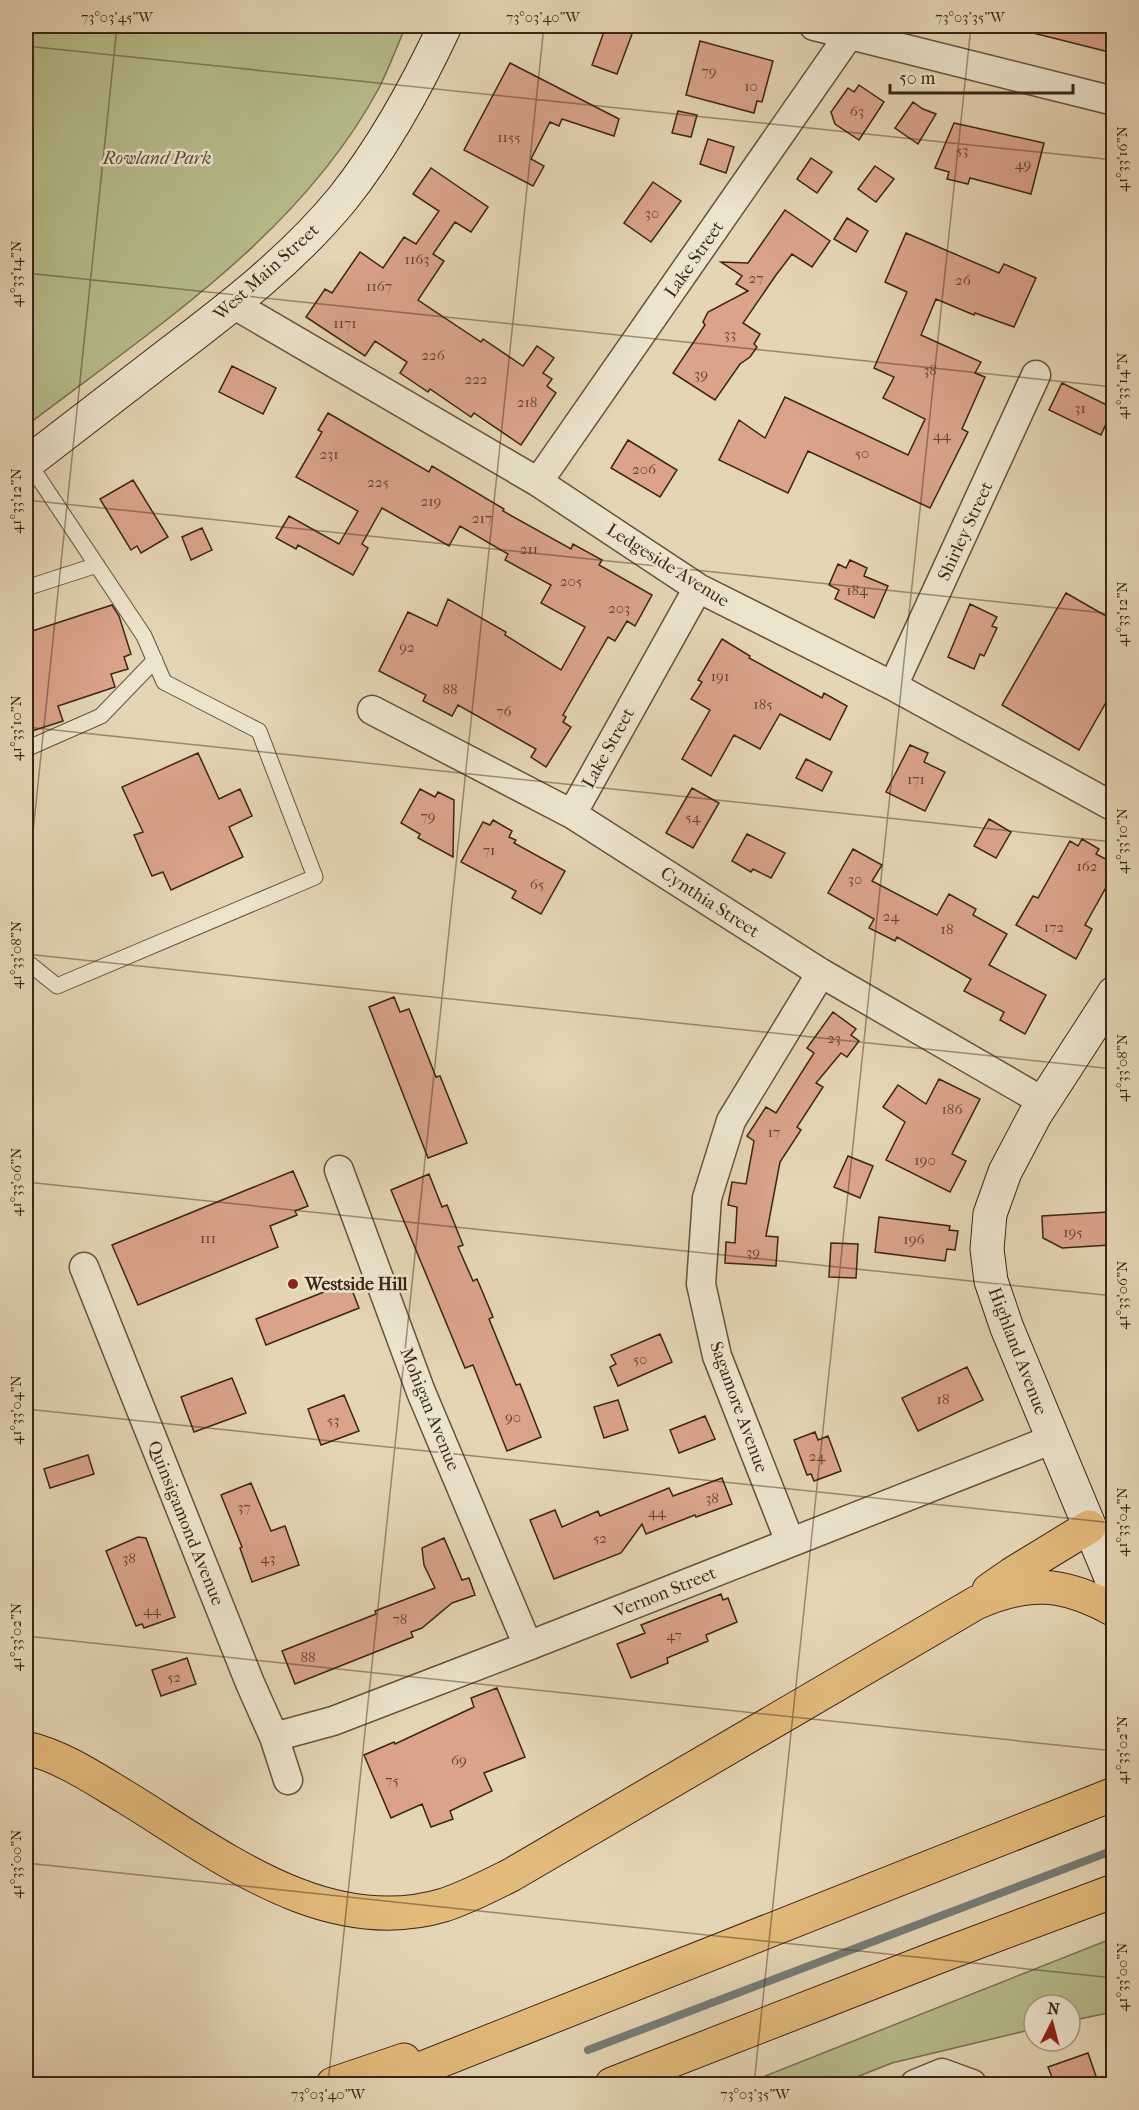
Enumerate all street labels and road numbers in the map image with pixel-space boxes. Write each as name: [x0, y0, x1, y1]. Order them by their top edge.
street label: Lake Street: [660, 217, 729, 302]
street label: West Main Street: [209, 219, 324, 326]
street label: Shirley Street: [933, 478, 998, 584]
street label: Ledgeside Avenue: [603, 519, 733, 612]
street label: Lake Street: [578, 704, 639, 792]
street label: Cynthia Street: [656, 863, 764, 942]
street label: Highland Avenue: [984, 1285, 1051, 1418]
street label: Sagamore Avenue: [705, 1339, 772, 1476]
street label: Mohigan Avenue: [395, 1345, 464, 1474]
street label: Quinsigamond Avenue: [143, 1438, 228, 1609]
street label: Vernon Street: [610, 1562, 720, 1623]

